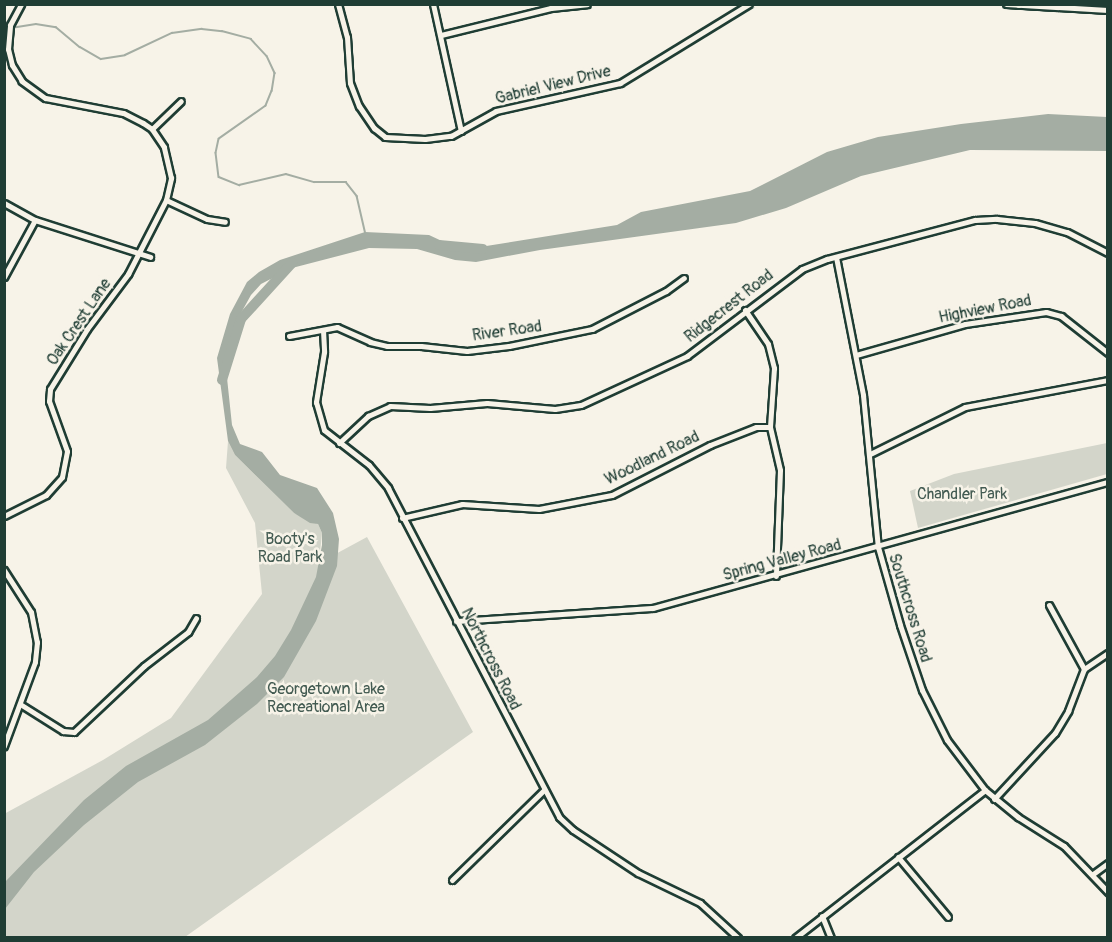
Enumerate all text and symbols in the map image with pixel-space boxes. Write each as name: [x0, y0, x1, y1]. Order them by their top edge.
street label: Gabriel View Drive: [493, 61, 613, 109]
street label: Ridgecrest Road: [681, 265, 777, 347]
street label: Oak Crest Lane: [43, 275, 115, 369]
street label: Highview Road: [937, 291, 1033, 327]
street label: River Road: [471, 317, 543, 345]
street label: Woodland Road: [602, 427, 702, 489]
park label: Chandler Park: [917, 484, 1007, 504]
park label: Booty's Road Park: [258, 529, 322, 567]
street label: Spring Valley Road: [721, 535, 843, 585]
street label: Southcross Road: [884, 551, 936, 665]
street label: Northcross Road: [457, 605, 525, 713]
park label: Georgetown Lake Recreational Area: [267, 679, 385, 717]

